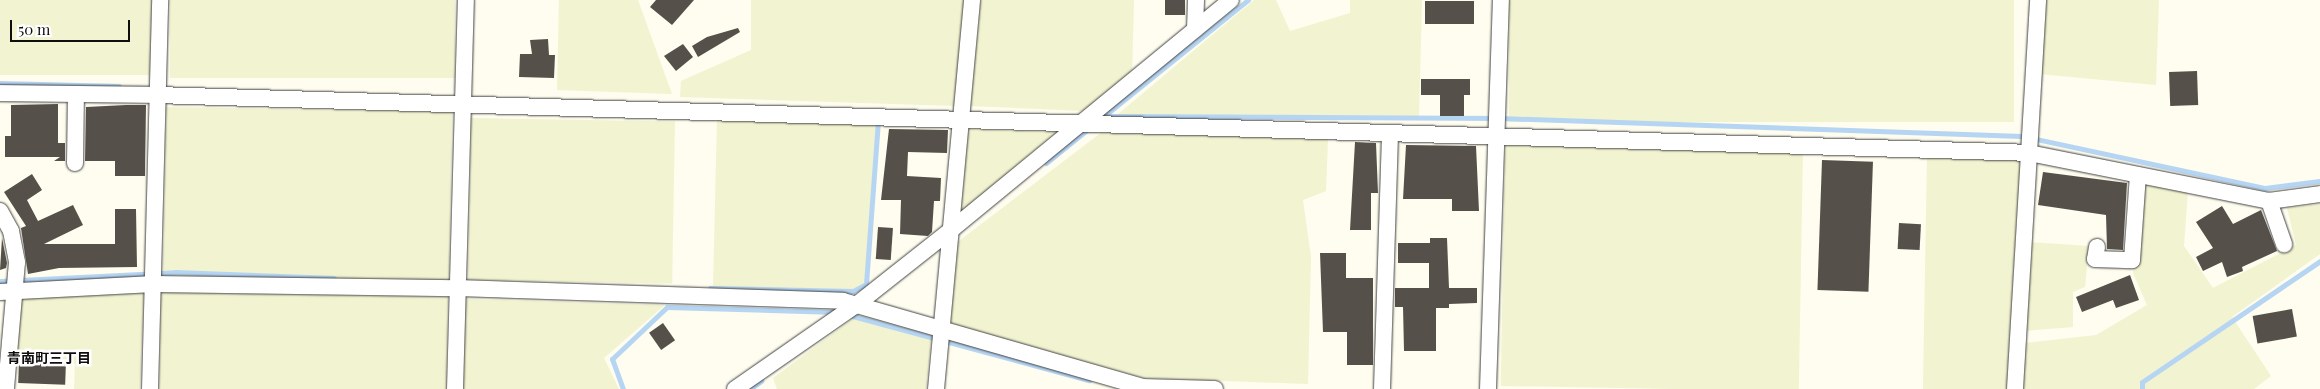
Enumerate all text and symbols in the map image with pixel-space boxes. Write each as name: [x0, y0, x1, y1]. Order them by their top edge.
scale bar: [12, 10, 132, 42]
text: 50 m: [18, 19, 50, 39]
district label: 青南町三丁目: [7, 350, 91, 366]

